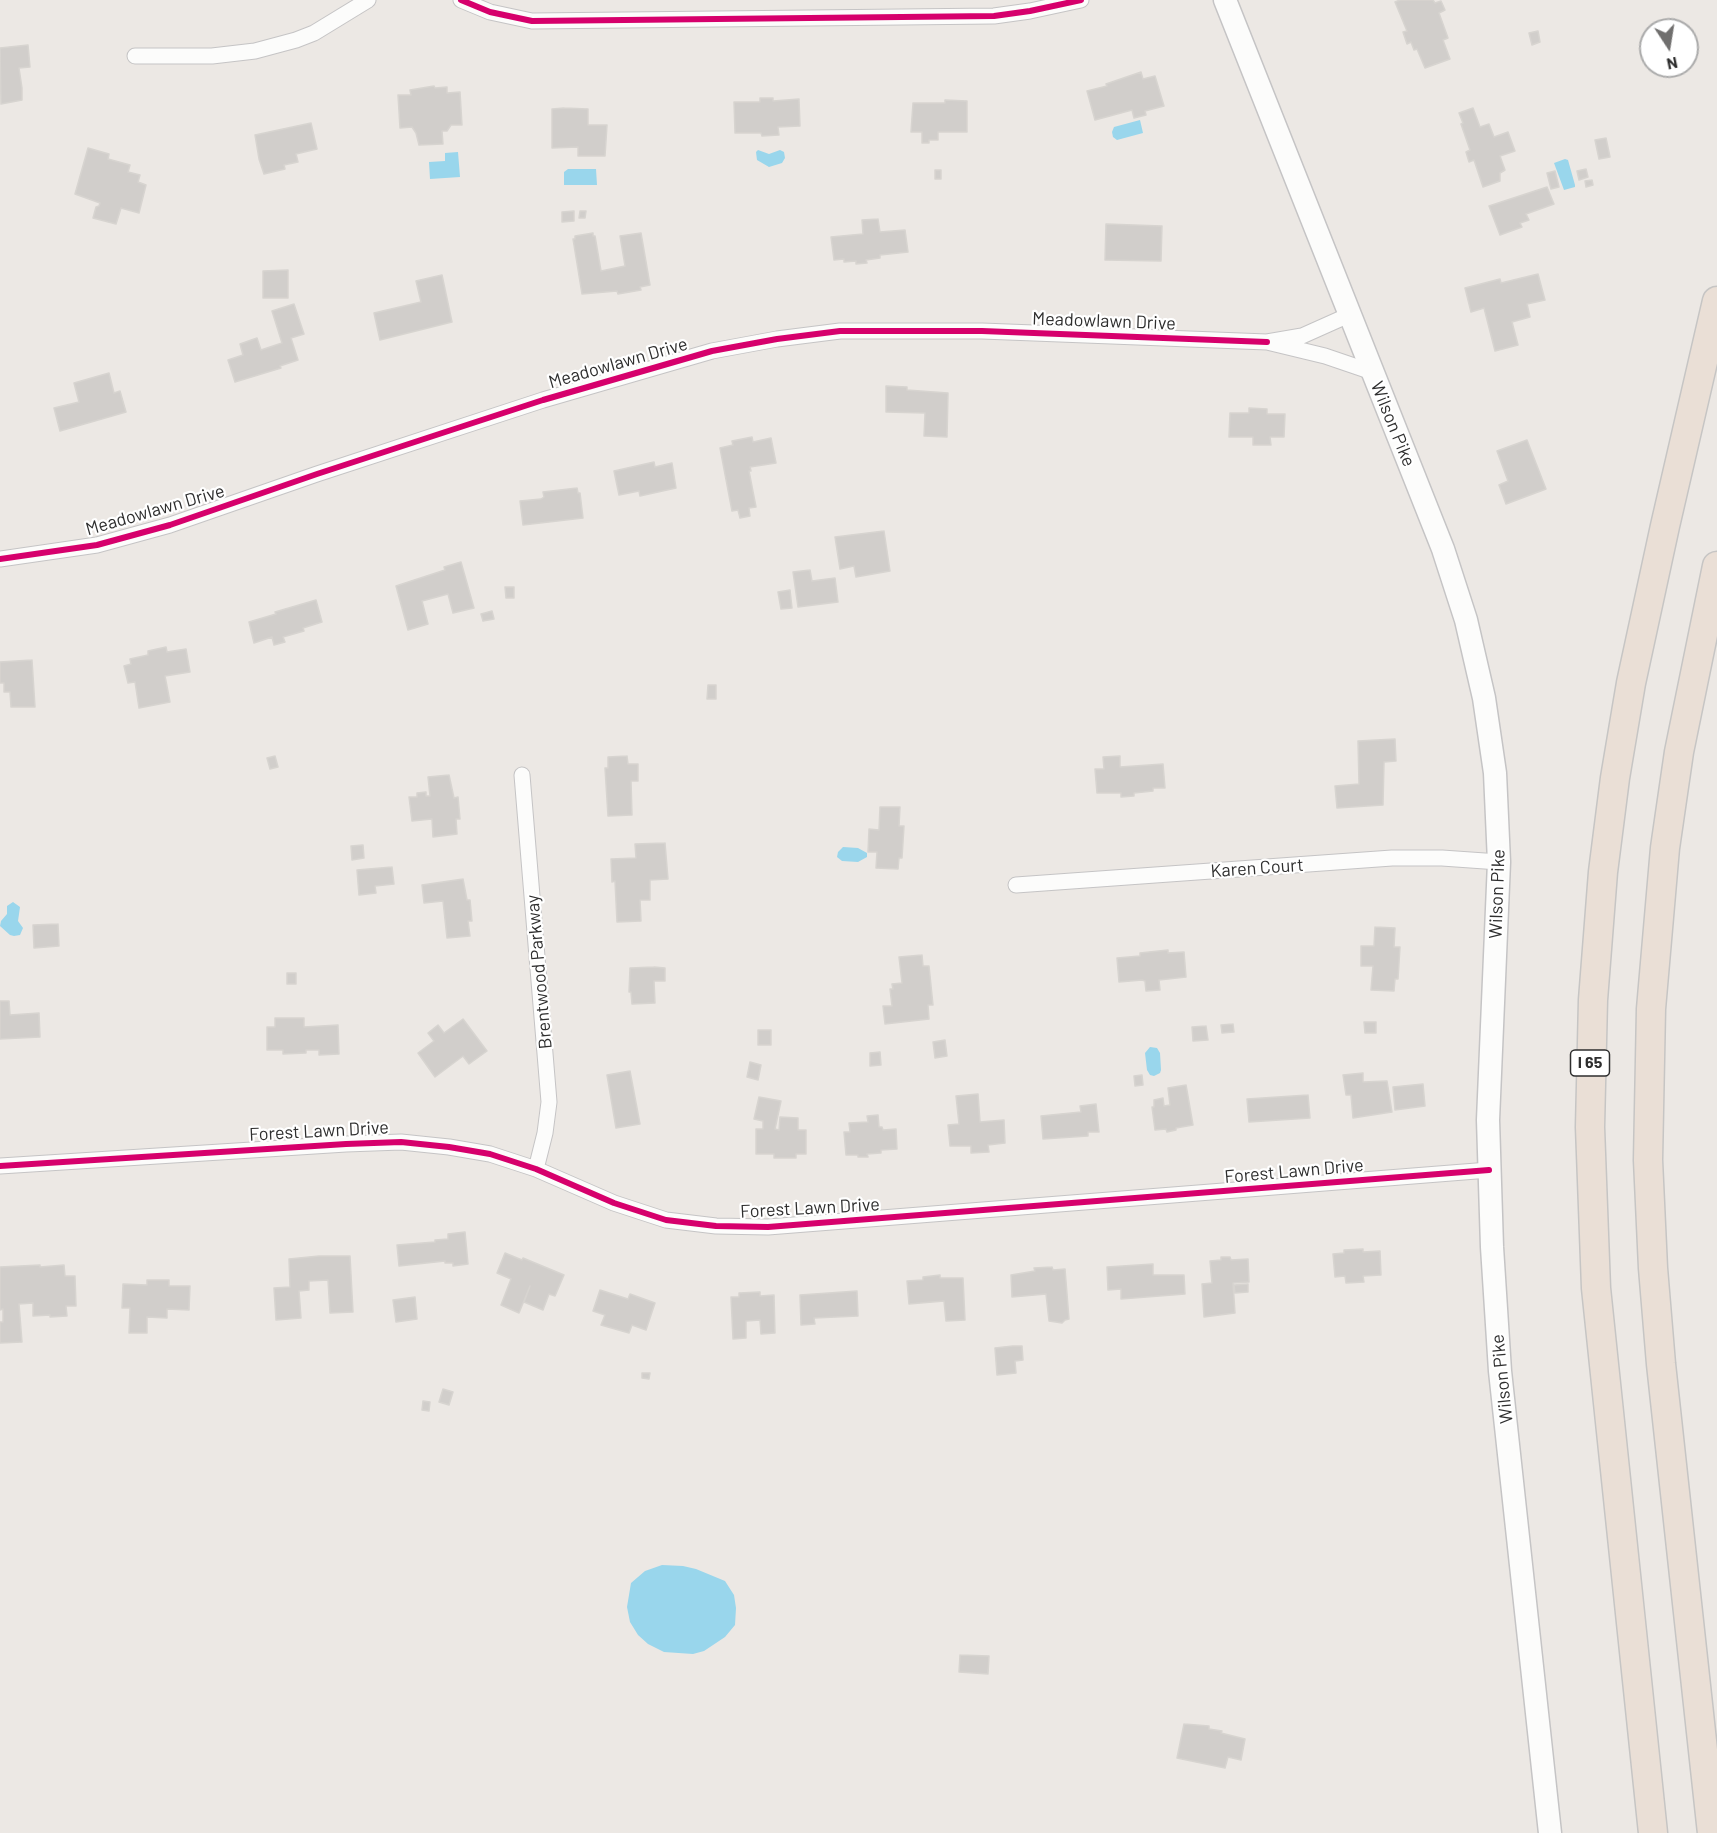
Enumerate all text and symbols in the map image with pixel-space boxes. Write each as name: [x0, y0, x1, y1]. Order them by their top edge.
north arrow: [1639, 18, 1699, 78]
text: N: [1665, 54, 1680, 75]
street label: Meadowlawn Drive: [1032, 308, 1176, 334]
street label: Meadowlawn Drive: [546, 333, 690, 393]
street label: Wilson Pike: [1366, 378, 1420, 470]
street label: Meadowlawn Drive: [83, 480, 227, 540]
street label: Wilson Pike: [1485, 849, 1509, 939]
street label: Karen Court: [1210, 854, 1304, 882]
street label: Brentwood Parkway: [521, 894, 557, 1050]
road number: I 65: [1570, 1050, 1610, 1076]
street label: Forest Lawn Drive: [249, 1117, 389, 1145]
street label: Forest Lawn Drive: [1223, 1154, 1365, 1188]
street label: Forest Lawn Drive: [740, 1194, 880, 1222]
street label: Wilson Pike: [1487, 1333, 1517, 1425]

